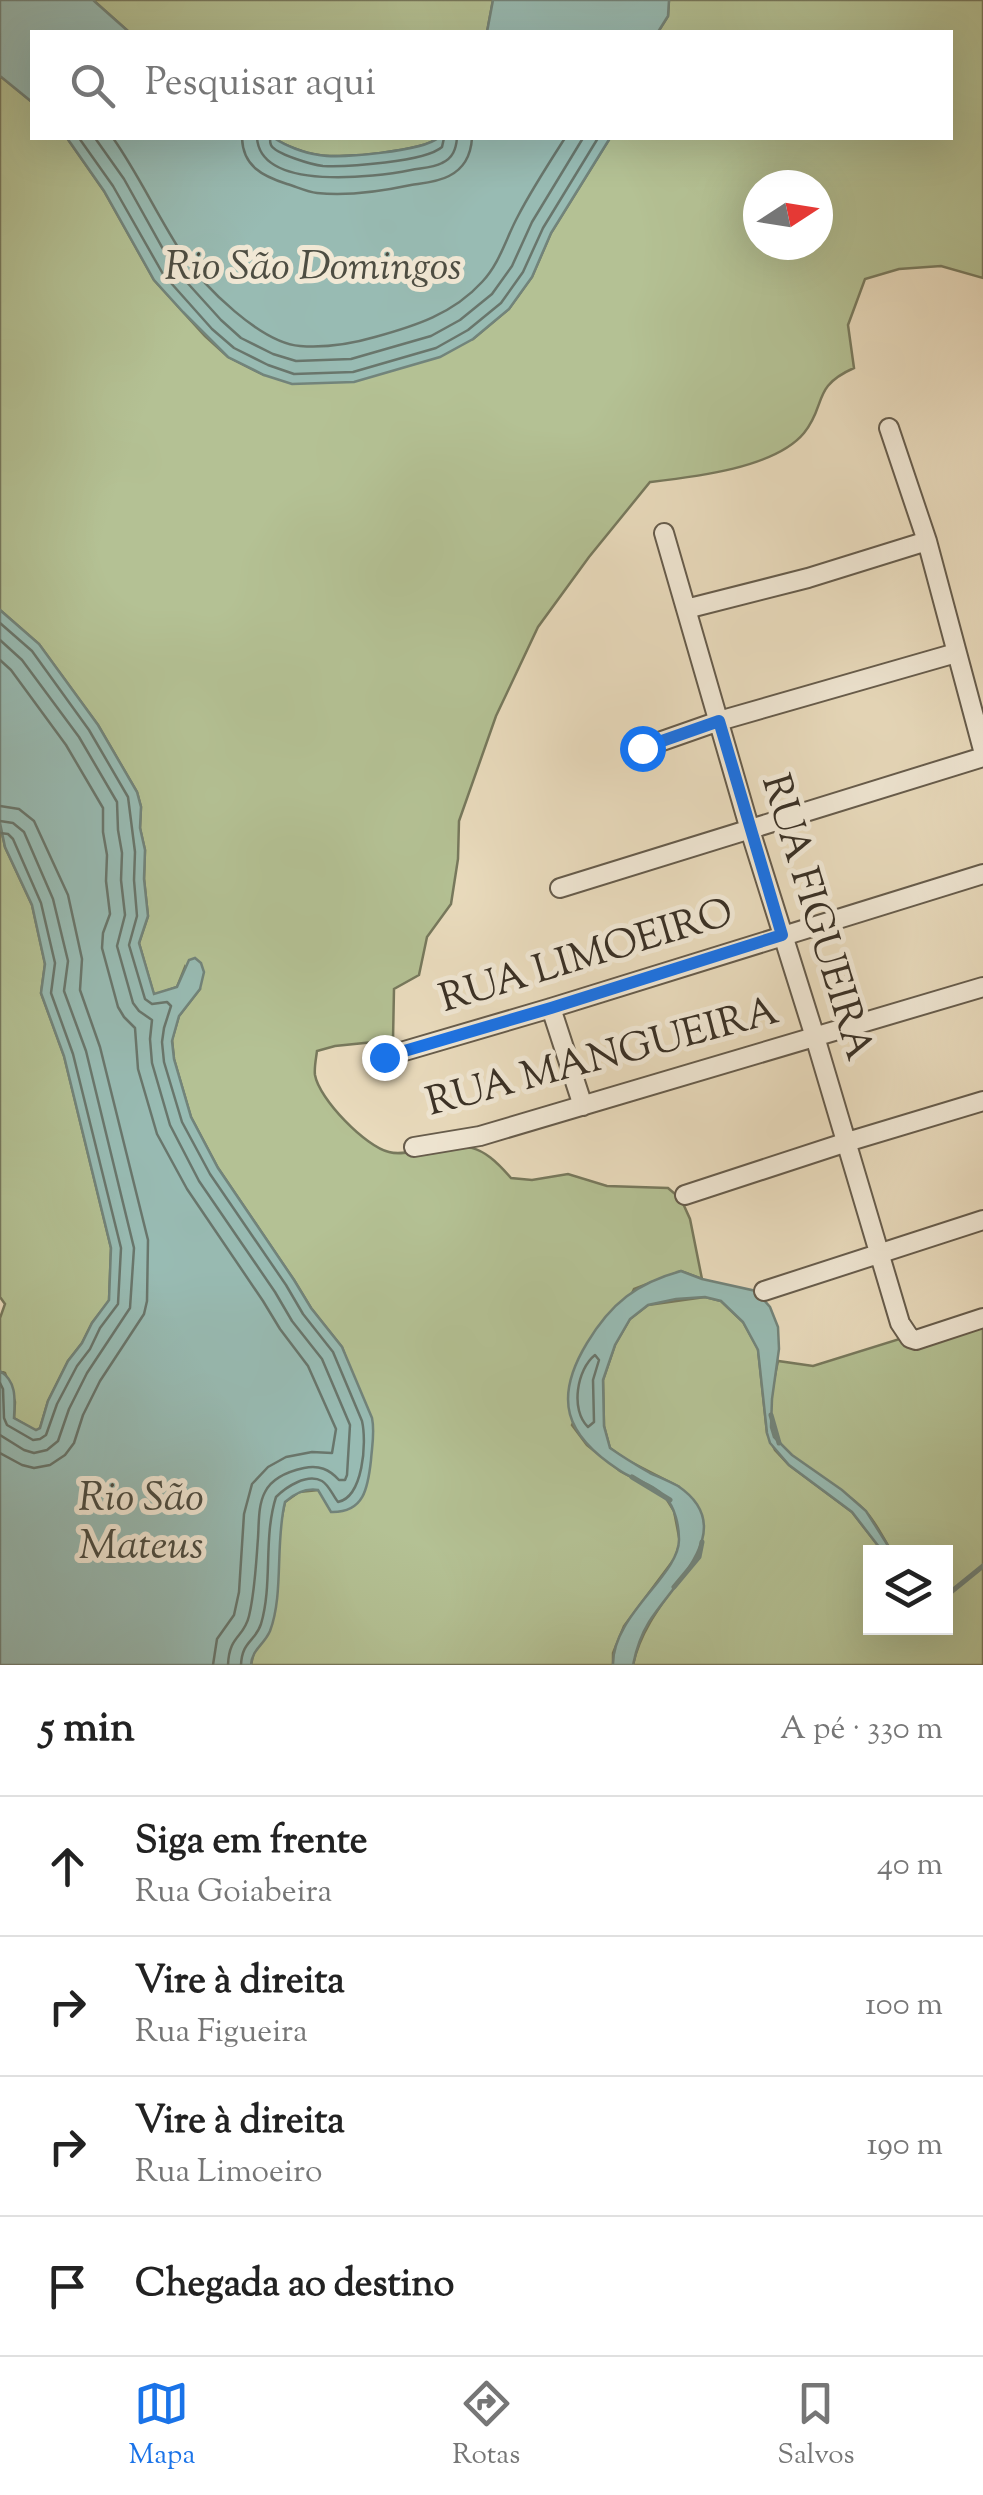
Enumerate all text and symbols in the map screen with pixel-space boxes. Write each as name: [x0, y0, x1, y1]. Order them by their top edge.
search box: [30, 30, 953, 140]
icon: search: [65, 58, 120, 113]
text: Pesquisar aqui: [145, 58, 376, 112]
north arrow: [743, 170, 833, 260]
water label: Rio São Domingos: [164, 239, 462, 299]
route start: [620, 726, 666, 772]
street label: RUA FIGUEIRA: [744, 768, 886, 1068]
street label: RUA LIMOEIRO: [433, 886, 741, 1030]
street label: RUA MANGUEIRA: [420, 985, 786, 1133]
route end: [362, 1035, 408, 1081]
water label: Rio São Mateus: [78, 1470, 204, 1578]
map controls: [863, 1545, 953, 1635]
button: layers: [863, 1545, 953, 1635]
text: 5 min: [40, 1700, 135, 1760]
text: A pé · 330 m: [780, 1707, 943, 1753]
text: Siga em frente: [135, 1816, 368, 1870]
icon: ahead: [40, 1839, 95, 1894]
text: 40 m: [877, 1843, 943, 1889]
text: Rua Goiabeira: [135, 1870, 332, 1916]
text: Vire à direita: [135, 1956, 345, 2010]
icon: right: [40, 1979, 95, 2034]
text: 100 m: [865, 1983, 943, 2029]
text: Rua Figueira: [135, 2010, 308, 2056]
text: Vire à direita: [135, 2096, 345, 2150]
icon: right: [40, 2119, 95, 2174]
text: 190 m: [867, 2123, 943, 2169]
text: Rua Limoeiro: [135, 2150, 322, 2196]
icon: arrive: [40, 2259, 95, 2314]
text: Chegada ao destino: [135, 2259, 454, 2313]
tab: Mapa: [128, 2376, 195, 2476]
tab: Rotas: [452, 2376, 520, 2476]
tab: Salvos: [777, 2376, 854, 2476]

